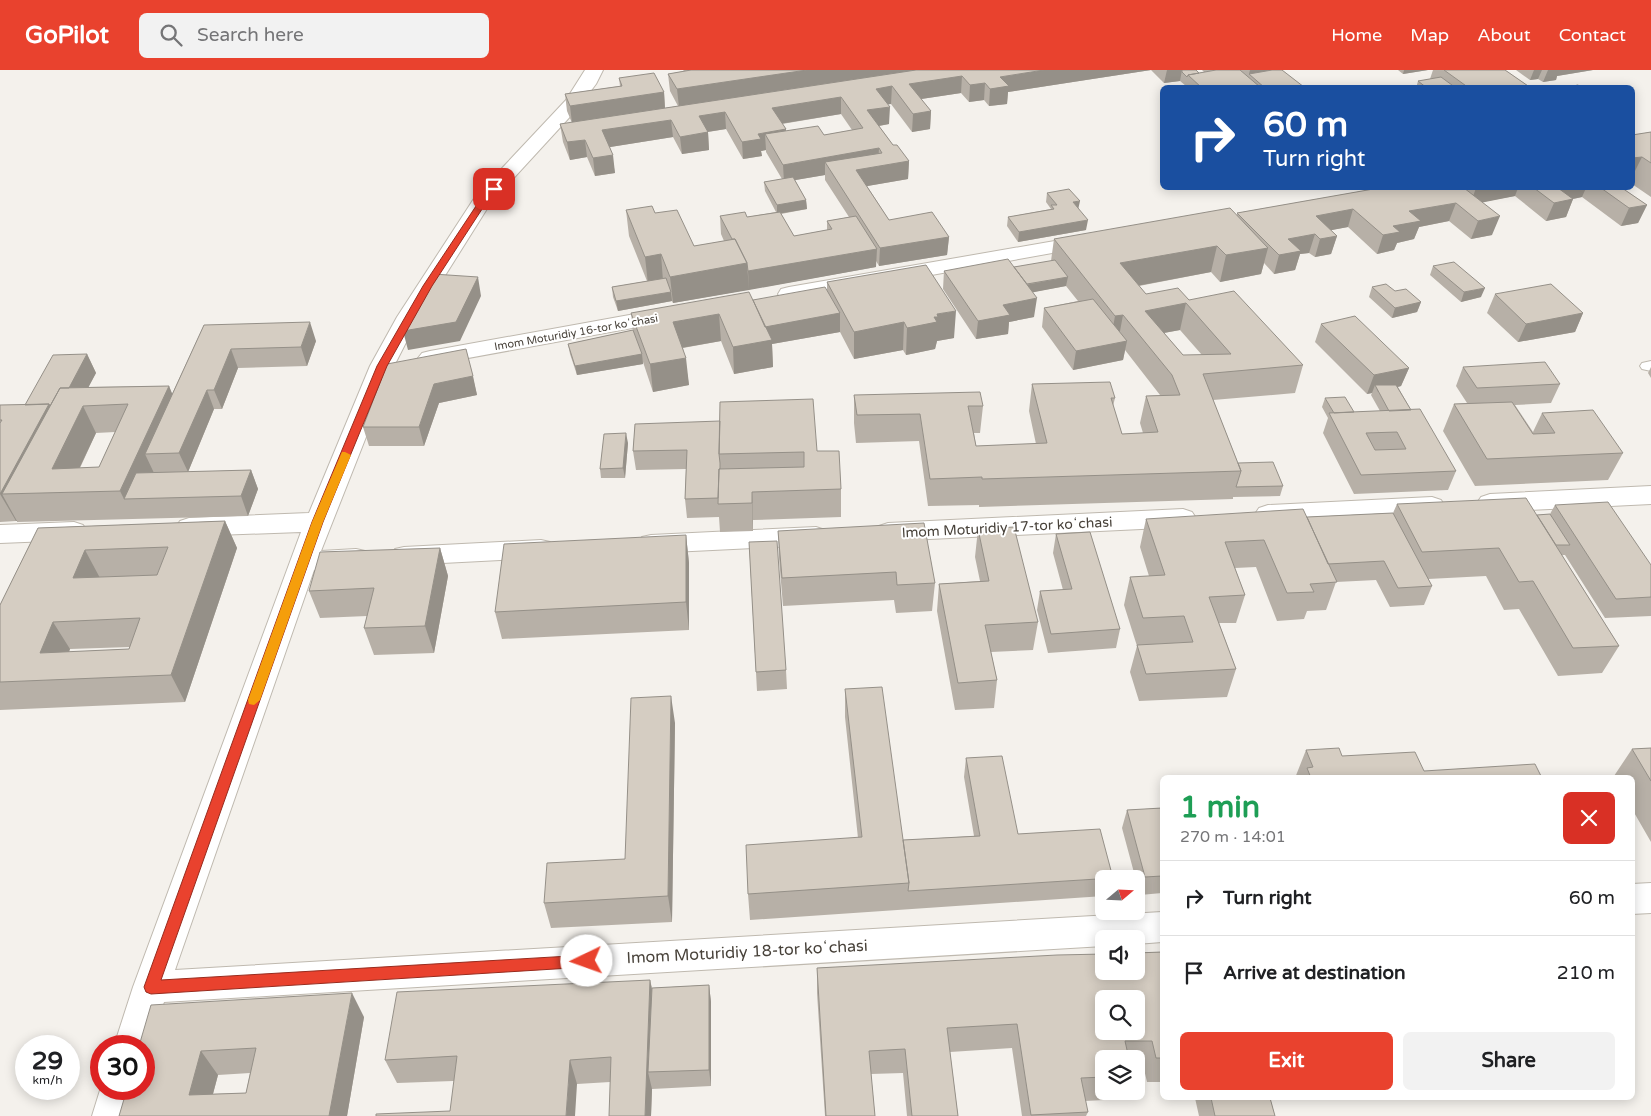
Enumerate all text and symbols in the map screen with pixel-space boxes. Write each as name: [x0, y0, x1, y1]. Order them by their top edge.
search box: [139, 13, 489, 58]
text: GoPilot: [25, 21, 109, 50]
icon: search: [157, 21, 185, 49]
text: Search here: [197, 24, 304, 46]
text: Home: [1331, 24, 1382, 46]
text: Map: [1410, 24, 1449, 46]
text: About: [1477, 24, 1531, 46]
text: Contact: [1559, 24, 1626, 46]
text: 60 m: [1263, 104, 1348, 146]
icon: right: [1180, 105, 1245, 170]
text: Turn right: [1263, 146, 1365, 172]
pin: [473, 168, 515, 210]
icon: arrive: [480, 175, 508, 203]
street label: Imom Moturidiy 16-tor koʻchasi: [493, 312, 659, 353]
street label: Imom Moturidiy 17-tor koʻchasi: [901, 513, 1113, 542]
text: 1 min: [1180, 789, 1260, 826]
button: close: [1563, 792, 1615, 844]
text: 270 m · 14:01: [1180, 827, 1286, 847]
north arrow: [1095, 870, 1145, 920]
map controls: [1095, 870, 1145, 1100]
icon: right: [1180, 884, 1208, 912]
text: Turn right: [1223, 887, 1311, 909]
text: 60 m: [1569, 887, 1615, 909]
button: sound: [1095, 930, 1145, 980]
position arrow: [560, 934, 612, 986]
street label: Imom Moturidiy 18-tor koʻchasi: [626, 936, 868, 968]
icon: arrive: [1180, 959, 1208, 987]
text: Arrive at destination: [1223, 962, 1406, 984]
text: 210 m: [1557, 962, 1615, 984]
button: search: [1095, 990, 1145, 1040]
button: Exit: [1180, 1032, 1393, 1090]
button: Share: [1403, 1032, 1615, 1090]
speed limit sign: 30: [90, 1035, 155, 1100]
text: 29: [32, 1046, 63, 1076]
button: layers: [1095, 1050, 1145, 1100]
text: km/h: [32, 1073, 63, 1087]

